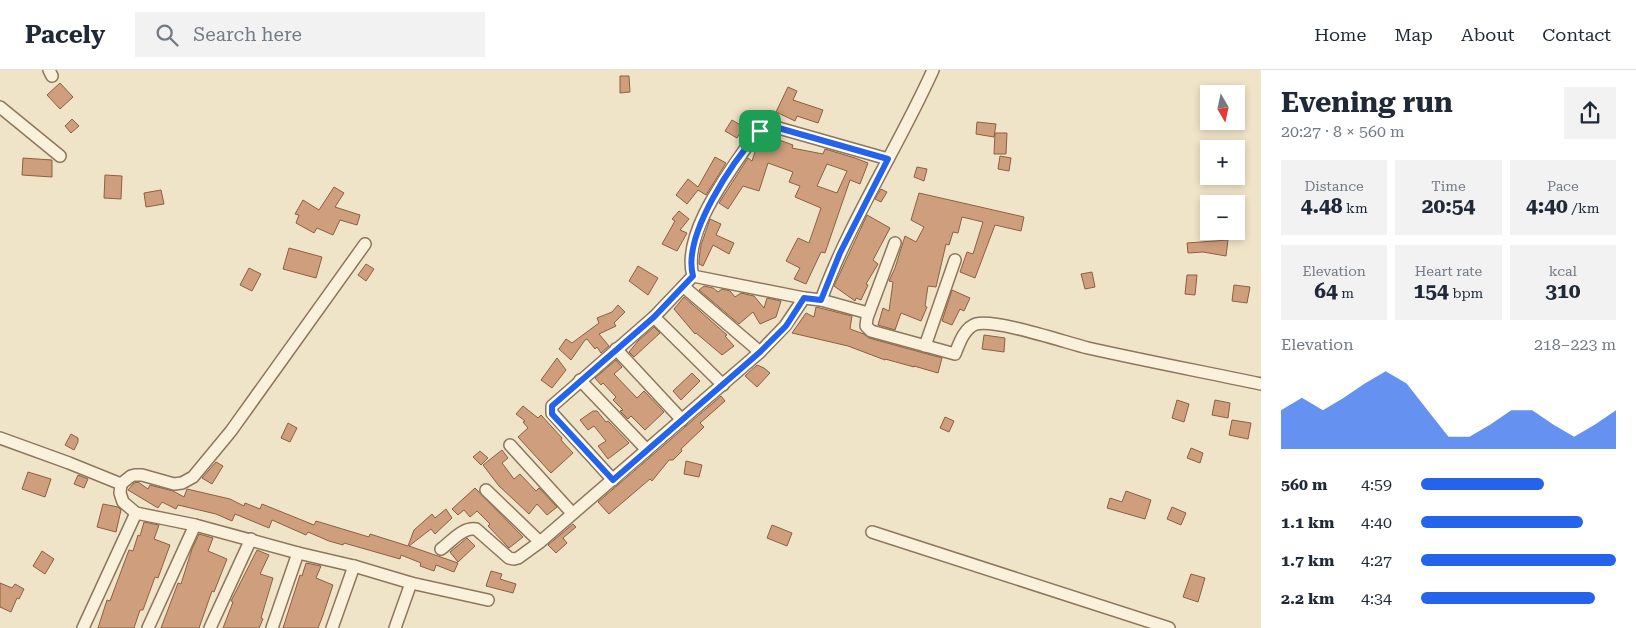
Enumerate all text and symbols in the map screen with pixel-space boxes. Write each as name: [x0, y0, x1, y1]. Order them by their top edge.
search box: [135, 12, 485, 57]
text: Pacely: [25, 21, 105, 49]
icon: search: [153, 21, 181, 49]
text: Search here: [193, 23, 302, 46]
text: Home: [1314, 24, 1366, 45]
text: Map: [1394, 24, 1433, 45]
text: About: [1461, 24, 1514, 45]
text: Contact: [1542, 24, 1611, 45]
north arrow: [1200, 85, 1245, 130]
map controls: [1200, 85, 1245, 240]
text: Evening run: [1281, 86, 1453, 119]
button: share: [1564, 87, 1616, 139]
pin: [739, 110, 781, 152]
icon: arrive: [746, 117, 774, 145]
text: 20:27 · 8 × 560 m: [1281, 122, 1405, 141]
button: +: [1200, 140, 1245, 185]
text: Distance: [1305, 178, 1364, 194]
text: Time: [1431, 178, 1466, 194]
text: Pace: [1547, 178, 1579, 194]
text: 4.48: [1301, 194, 1343, 218]
text: 20:54: [1422, 194, 1475, 218]
text: 4:40: [1526, 194, 1568, 218]
button: −: [1200, 195, 1245, 240]
text: km: [1343, 200, 1368, 216]
text: /km: [1568, 200, 1600, 216]
text: Elevation: [1302, 263, 1366, 279]
text: Heart rate: [1415, 263, 1482, 279]
text: kcal: [1549, 263, 1577, 279]
text: 64: [1314, 279, 1338, 303]
text: 154: [1414, 279, 1449, 303]
text: 310: [1545, 279, 1580, 303]
text: m: [1338, 285, 1354, 301]
text: bpm: [1449, 285, 1483, 301]
text: Elevation: [1281, 335, 1354, 354]
text: 218–223 m: [1534, 335, 1616, 354]
text: 560 m: [1281, 475, 1327, 494]
text: 4:59: [1361, 475, 1392, 494]
text: 1.1 km: [1281, 513, 1334, 532]
text: 4:40: [1361, 513, 1392, 532]
text: 1.7 km: [1281, 551, 1334, 570]
text: 4:27: [1361, 551, 1392, 570]
text: 2.2 km: [1281, 589, 1334, 608]
text: 4:34: [1361, 589, 1392, 608]

